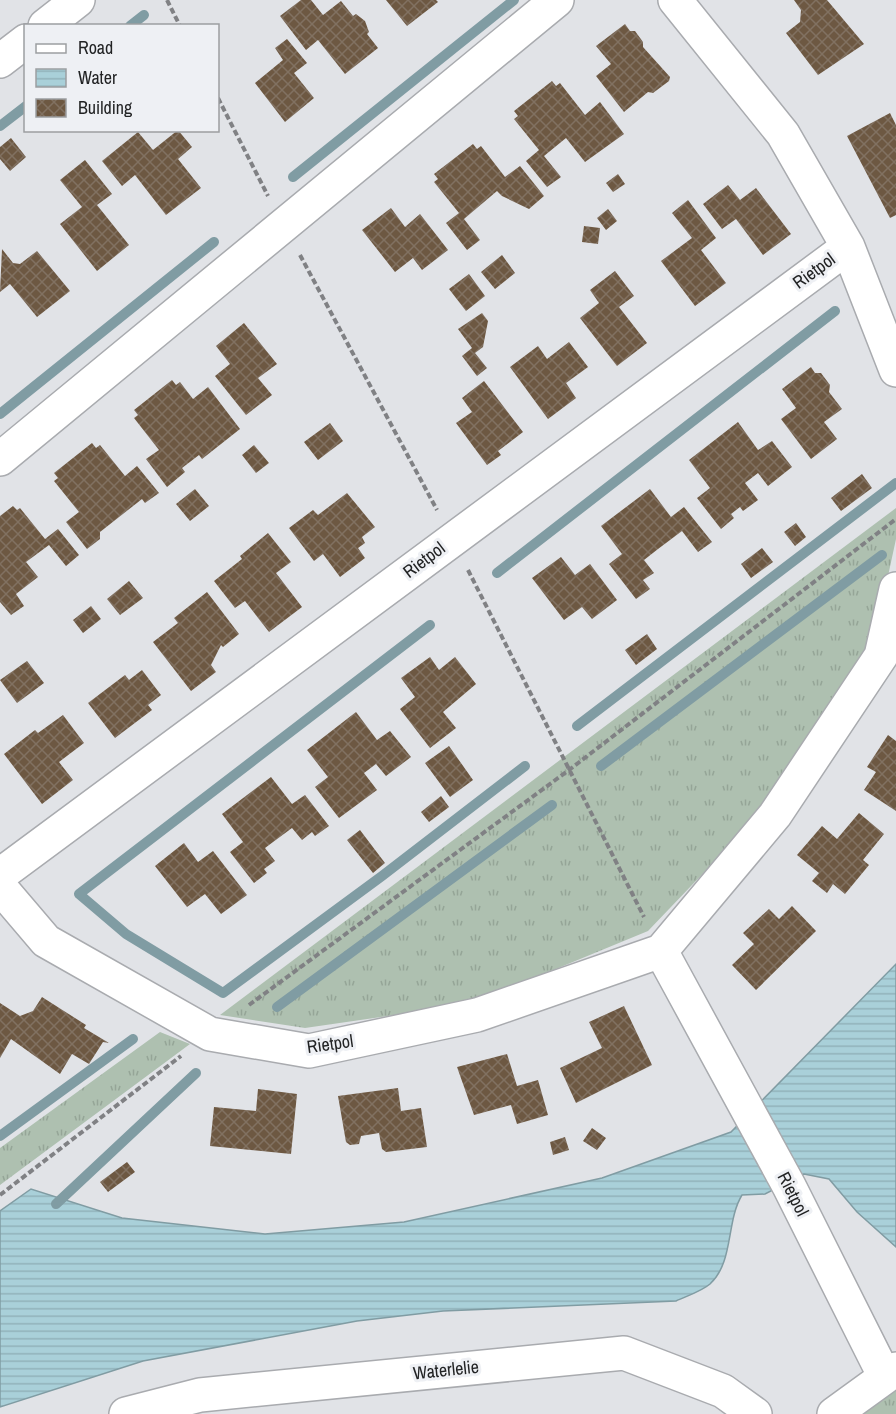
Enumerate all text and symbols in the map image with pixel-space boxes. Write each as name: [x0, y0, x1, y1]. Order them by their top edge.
legend: [24, 24, 219, 132]
text: Road: [78, 35, 113, 60]
text: Water: [78, 65, 117, 90]
text: Building: [78, 95, 133, 120]
street label: Rietpol: [787, 247, 840, 294]
street label: Rietpol: [398, 536, 450, 584]
street label: Rietpol: [305, 1028, 355, 1059]
street label: Rietpol: [772, 1167, 815, 1220]
street label: Waterlelie: [412, 1354, 480, 1385]

